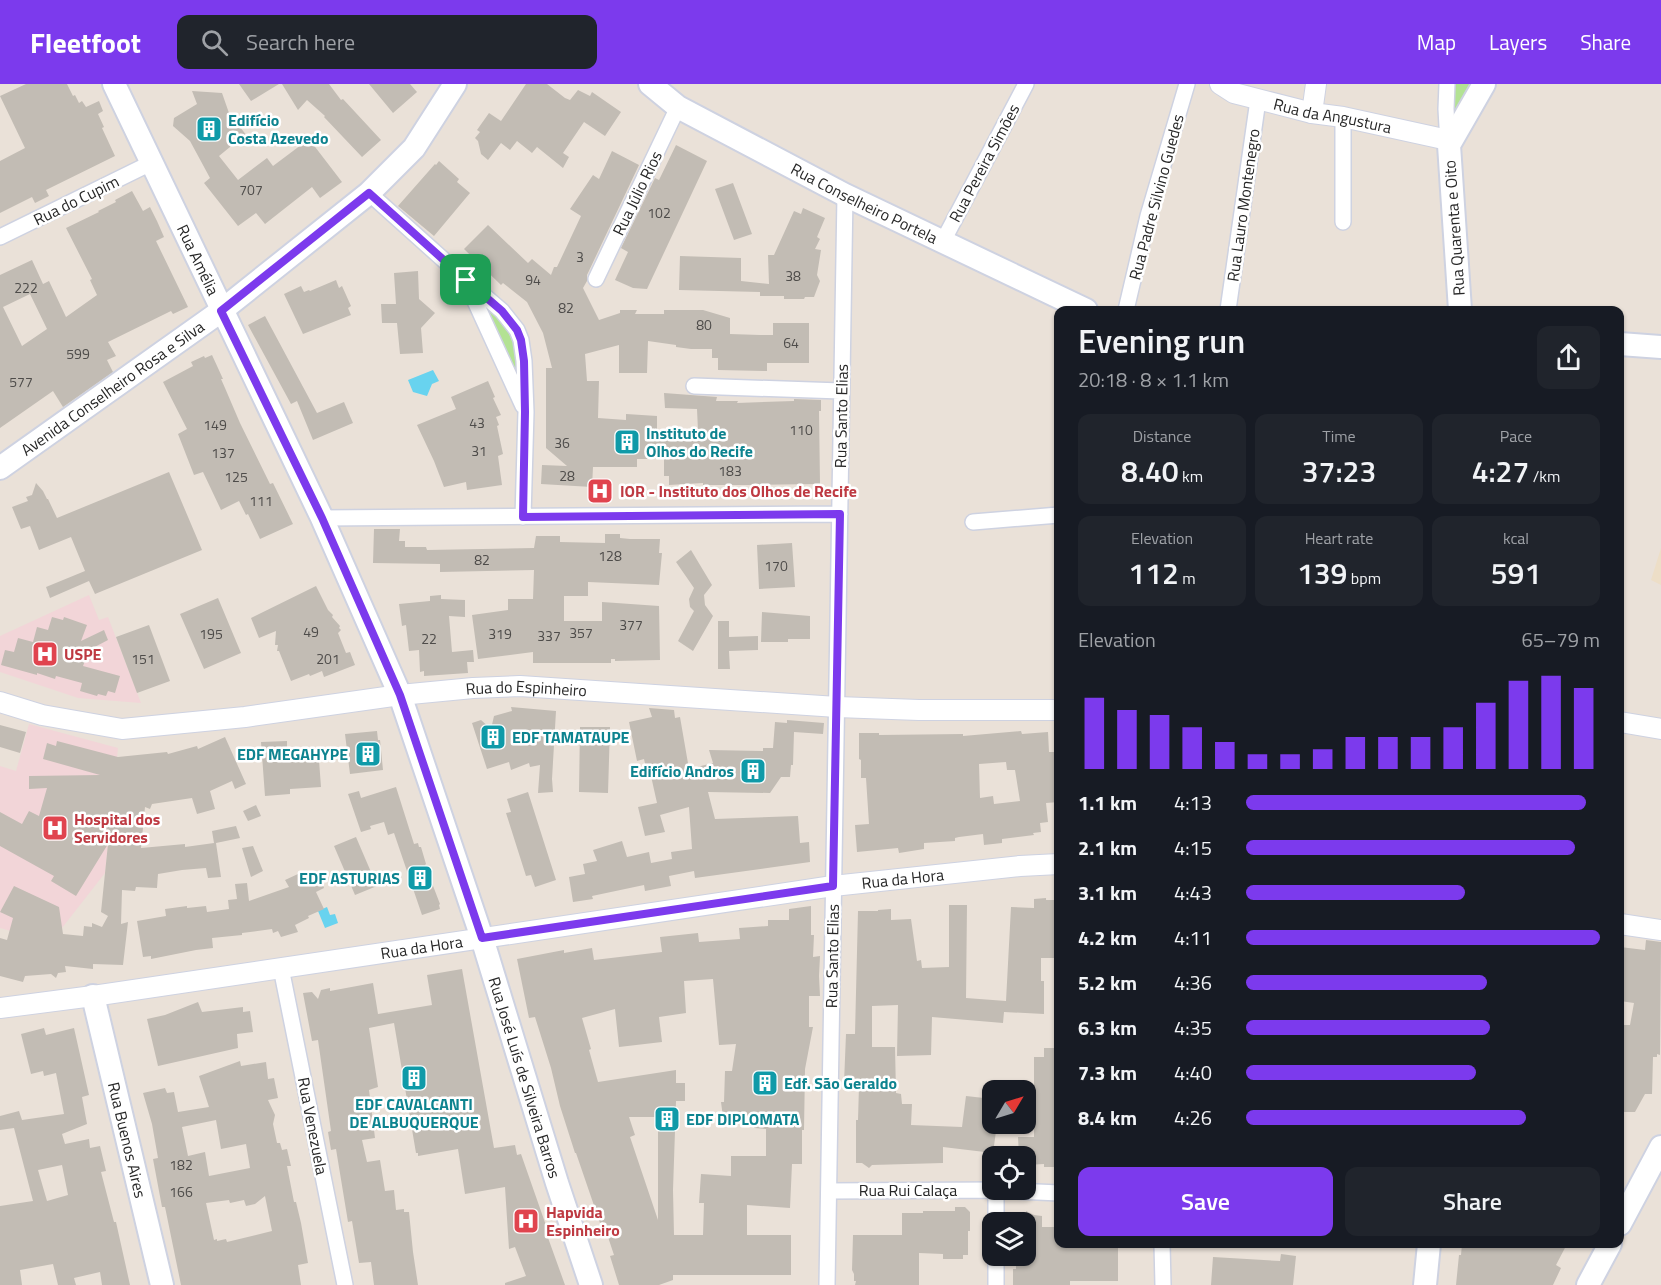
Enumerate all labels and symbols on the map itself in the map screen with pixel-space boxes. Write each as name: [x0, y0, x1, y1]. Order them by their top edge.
street label: Rua da Angustura: [1271, 92, 1394, 139]
street label: Rua Pereira Simões: [943, 100, 1025, 226]
place label: Edifício Costa Azevedo: [228, 108, 328, 150]
street label: Rua Padre Silvino Guedes: [1122, 111, 1190, 283]
building icon: Edifício Costa Azevedo: [194, 114, 224, 144]
street label: Rua Lauro Montenegro: [1220, 127, 1266, 283]
street label: Rua Júlio Rios: [606, 147, 668, 239]
street label: Rua Conselheiro Portela: [787, 157, 942, 250]
street label: Rua Quarenta e Oito: [1437, 159, 1471, 297]
street label: Rua do Cupim: [29, 169, 123, 231]
house number: 707: [239, 179, 263, 200]
house number: 102: [647, 202, 671, 223]
street label: Rua Amélia: [171, 220, 226, 299]
house number: 3: [576, 246, 584, 267]
pin: [440, 254, 491, 305]
house number: 38: [785, 265, 801, 286]
house number: 94: [525, 269, 541, 290]
house number: 222: [14, 277, 38, 298]
house number: 82: [558, 297, 574, 318]
house number: 80: [696, 314, 712, 335]
street label: Avenida Conselheiro Rosa e Silva: [16, 315, 209, 462]
house number: 64: [783, 332, 799, 353]
house number: 599: [66, 343, 90, 364]
street label: Rua Santo Elias: [828, 364, 854, 468]
house number: 577: [9, 371, 33, 392]
house number: 43: [469, 412, 485, 433]
house number: 149: [203, 414, 227, 435]
house number: 110: [789, 419, 813, 440]
place label: Instituto de Olhos do Recife: [646, 421, 753, 463]
building icon: Instituto de Olhos do Recife: [612, 427, 642, 457]
house number: 36: [554, 432, 570, 453]
house number: 31: [471, 440, 487, 461]
house number: 137: [211, 442, 235, 463]
house number: 183: [718, 460, 742, 481]
house number: 28: [559, 465, 575, 486]
house number: 125: [224, 466, 248, 487]
hospital icon: IOR - Instituto dos Olhos de Recife: [585, 476, 615, 506]
place label: IOR - Instituto dos Olhos de Recife: [620, 479, 857, 503]
house number: 111: [249, 490, 273, 511]
house number: 128: [598, 545, 622, 566]
house number: 82: [474, 549, 490, 570]
house number: 170: [764, 555, 788, 576]
house number: 377: [619, 614, 643, 635]
house number: 49: [303, 621, 319, 642]
house number: 357: [569, 622, 593, 643]
house number: 195: [199, 623, 223, 644]
house number: 319: [488, 623, 512, 644]
house number: 337: [537, 625, 561, 646]
house number: 22: [421, 628, 437, 649]
hospital icon: USPE: [30, 639, 60, 669]
place label: USPE: [64, 642, 102, 666]
house number: 151: [131, 648, 155, 669]
house number: 201: [316, 648, 340, 669]
street label: Rua do Espinheiro: [465, 674, 588, 702]
building icon: EDF TAMATAUPE: [478, 722, 508, 752]
place label: EDF TAMATAUPE: [512, 725, 630, 749]
building icon: EDF MEGAHYPE: [353, 739, 383, 769]
place label: EDF MEGAHYPE: [237, 742, 348, 766]
building icon: Edifício Andros: [738, 756, 768, 786]
place label: Edifício Andros: [630, 759, 734, 783]
place label: Hospital dos Servidores: [74, 807, 160, 849]
hospital icon: Hospital dos Servidores: [40, 813, 70, 843]
street label: Rua da Hora: [860, 862, 945, 895]
building icon: EDF ASTURIAS: [405, 863, 435, 893]
place label: EDF ASTURIAS: [299, 866, 400, 890]
street label: Rua Santo Elias: [819, 904, 845, 1008]
street label: Rua da Hora: [379, 929, 464, 965]
street label: Rua José Luís de Silveira Barros: [483, 974, 567, 1181]
building icon: EDF CAVALCANTI DE ALBUQUERQUE: [399, 1063, 429, 1093]
building icon: Edf. São Geraldo: [750, 1068, 780, 1098]
place label: Edf. São Geraldo: [784, 1071, 897, 1095]
street label: Rua Venezuela: [292, 1075, 334, 1177]
street label: Rua Buenos Aires: [102, 1080, 153, 1200]
north arrow: [982, 1080, 1036, 1134]
place label: EDF CAVALCANTI DE ALBUQUERQUE: [349, 1092, 479, 1134]
building icon: EDF DIPLOMATA: [652, 1104, 682, 1134]
place label: EDF DIPLOMATA: [686, 1107, 800, 1131]
house number: 182: [169, 1154, 193, 1175]
street label: Rua Rui Calaça: [859, 1178, 957, 1202]
house number: 166: [169, 1181, 193, 1202]
place label: Hapvida Espinheiro: [546, 1200, 620, 1242]
hospital icon: Hapvida Espinheiro: [511, 1206, 541, 1236]

